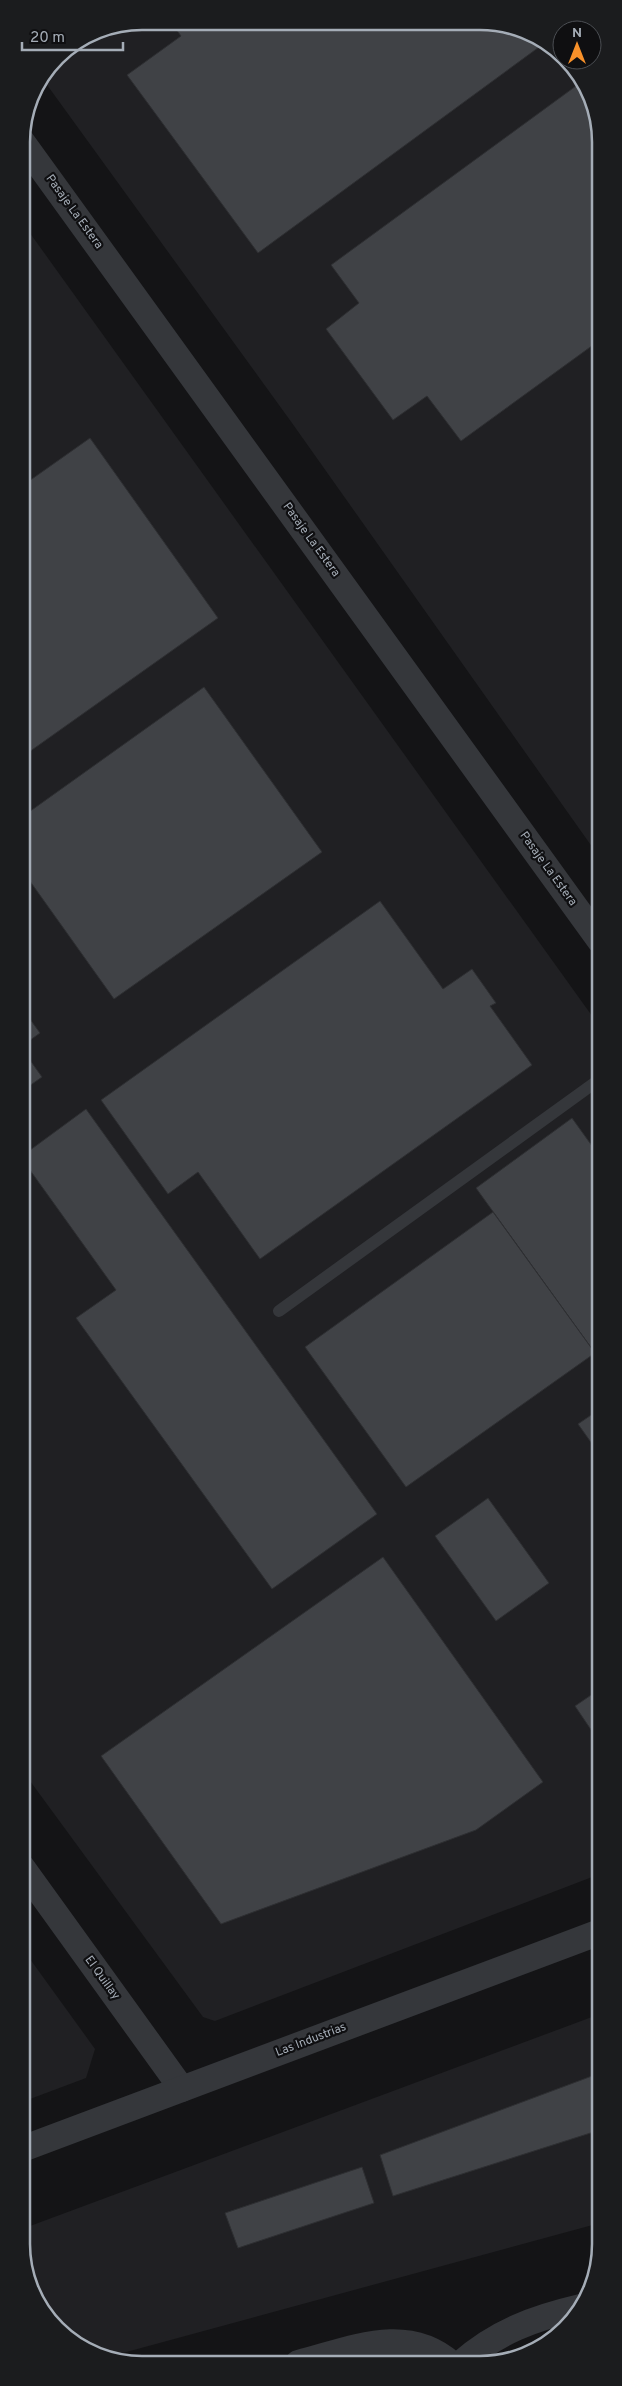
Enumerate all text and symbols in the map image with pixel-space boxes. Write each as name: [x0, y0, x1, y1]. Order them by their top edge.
scale bar: [22, 20, 124, 52]
north arrow: [552, 20, 602, 70]
text: N: [572, 25, 582, 42]
text: 20 m: [30, 29, 65, 48]
street label: Pasaje La Estera: [42, 172, 106, 252]
street label: Pasaje La Estera: [279, 500, 343, 580]
street label: Pasaje La Estera: [516, 829, 580, 909]
street label: El Quillay: [81, 1953, 123, 2003]
street label: Las Industrias: [273, 2019, 349, 2061]

